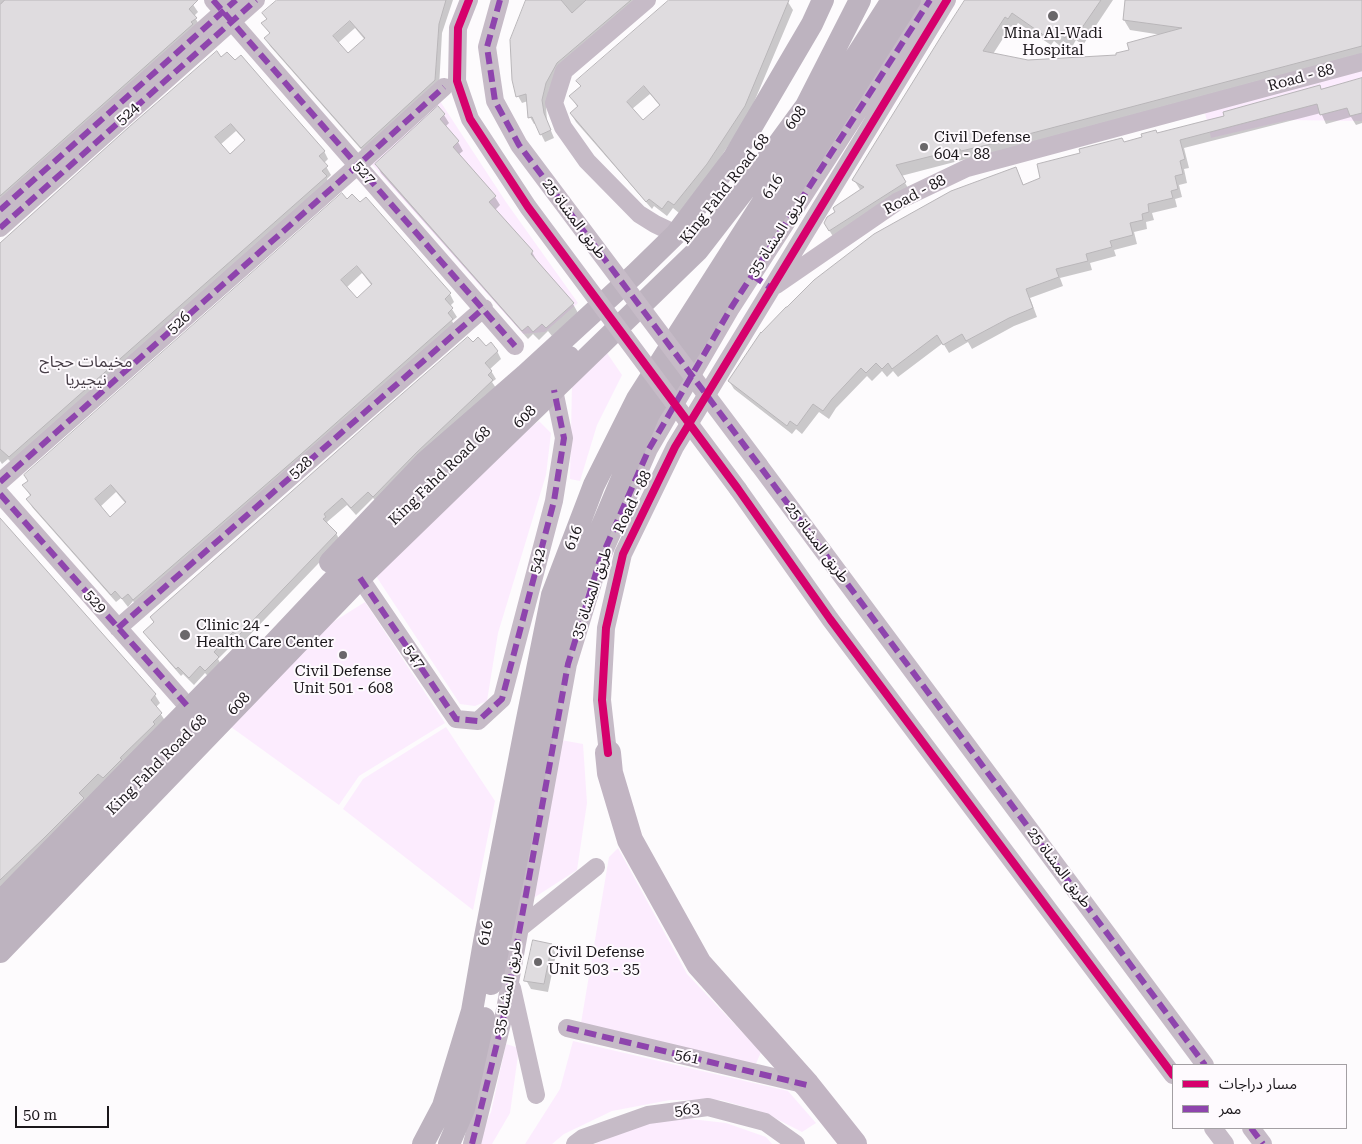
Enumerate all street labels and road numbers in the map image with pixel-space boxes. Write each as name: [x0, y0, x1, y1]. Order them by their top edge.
street label: Road - 88: [1266, 61, 1336, 95]
street label: 524: [113, 99, 143, 129]
street label: 608: [781, 103, 811, 133]
street label: King Fahd Road 68: [676, 130, 774, 248]
street label: 527: [349, 158, 379, 188]
street label: Road - 88: [881, 171, 949, 219]
street label: 616: [759, 172, 787, 202]
street label: طريق المشاة 25: [538, 175, 610, 263]
street label: طريق المشاة 35: [744, 190, 812, 280]
street label: 526: [164, 308, 194, 338]
street label: 608: [510, 402, 540, 432]
street label: King Fahd Road 68: [385, 423, 495, 529]
street label: 528: [286, 453, 316, 483]
street label: Road - 88: [610, 468, 656, 536]
street label: طريق المشاة 25: [781, 499, 853, 587]
street label: 616: [561, 523, 587, 553]
street label: طريق المشاة 35: [568, 545, 616, 641]
street label: 542: [526, 546, 550, 576]
street label: 529: [80, 587, 110, 617]
street label: 547: [399, 642, 429, 672]
street label: 608: [224, 689, 254, 719]
street label: King Fahd Road 68: [103, 711, 211, 819]
street label: طريق المشاة 25: [1023, 824, 1095, 912]
street label: 616: [475, 919, 497, 947]
street label: طريق المشاة 35: [490, 939, 526, 1037]
street label: 561: [673, 1045, 701, 1069]
street label: 563: [673, 1100, 701, 1120]

